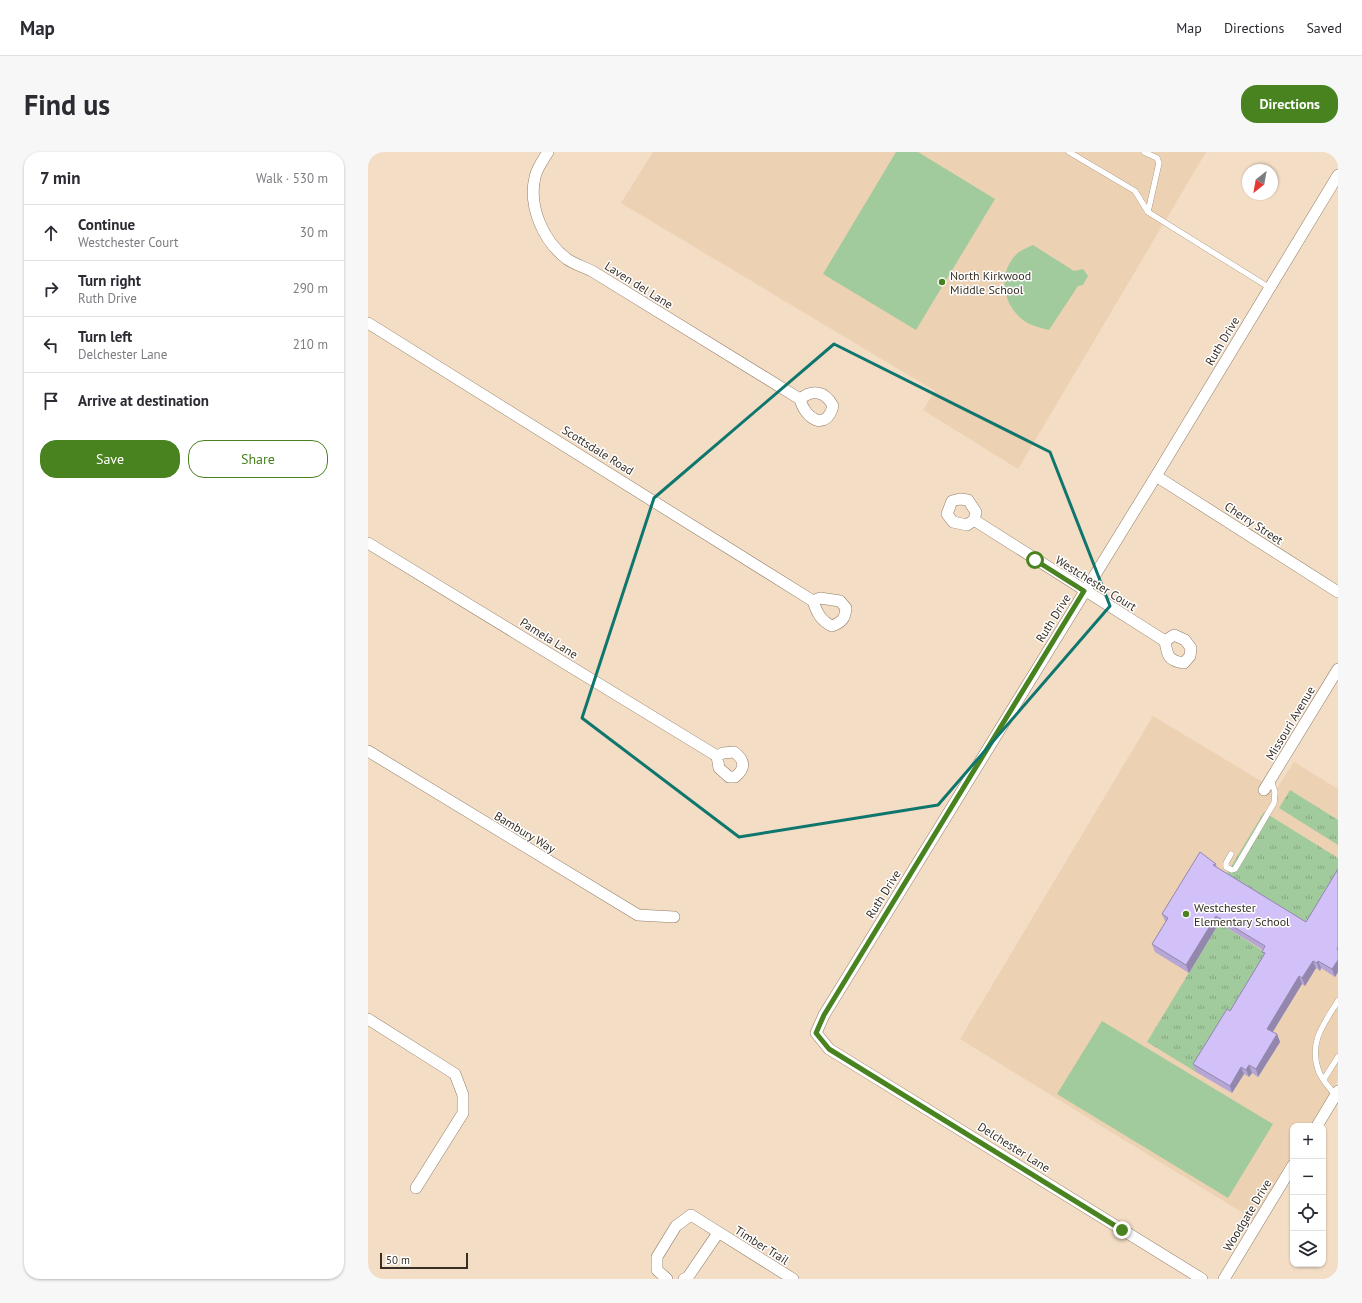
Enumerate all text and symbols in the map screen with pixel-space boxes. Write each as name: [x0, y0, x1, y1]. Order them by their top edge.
text: Map: [20, 16, 55, 40]
text: Map: [1176, 19, 1202, 37]
text: Directions: [1224, 19, 1284, 37]
text: Saved: [1306, 19, 1342, 37]
button: Directions: [1241, 85, 1338, 123]
text: Find us: [24, 86, 110, 123]
north arrow: [1242, 164, 1278, 200]
text: 7 min: [40, 167, 81, 189]
text: Walk · 530 m: [256, 170, 328, 187]
text: Continue: [78, 215, 135, 234]
icon: ahead: [40, 222, 62, 244]
text: 30 m: [300, 224, 328, 241]
text: Westchester Court: [78, 234, 179, 251]
street label: Laven del Lane: [602, 258, 676, 312]
place label: North Kirkwood Middle School: [950, 268, 1031, 297]
text: Turn right: [78, 271, 141, 290]
marker: North Kirkwood Middle School: [937, 277, 947, 287]
icon: right: [40, 278, 62, 300]
text: 290 m: [293, 280, 328, 297]
text: Ruth Drive: [78, 290, 137, 307]
street label: Ruth Drive: [1202, 314, 1242, 368]
text: Turn left: [78, 327, 132, 346]
icon: left: [40, 334, 62, 356]
text: 210 m: [293, 336, 328, 353]
text: Delchester Lane: [78, 346, 167, 363]
icon: arrive: [40, 390, 62, 412]
text: Arrive at destination: [78, 391, 209, 410]
street label: Scottsdale Road: [559, 422, 637, 478]
button: Save: [40, 440, 180, 478]
button: Share: [188, 440, 328, 478]
street label: Cherry Street: [1222, 499, 1286, 547]
route start: [1026, 551, 1044, 569]
street label: Westchester Court: [1053, 552, 1139, 614]
street label: Ruth Drive: [1032, 591, 1074, 645]
street label: Pamela Lane: [517, 614, 581, 662]
street label: Missouri Avenue: [1262, 683, 1318, 763]
street label: Bambury Way: [492, 808, 559, 856]
street label: Ruth Drive: [862, 867, 904, 921]
place label: Westchester Elementary School: [1194, 900, 1290, 929]
marker: Westchester Elementary School: [1181, 909, 1191, 919]
street label: Delchester Lane: [975, 1119, 1053, 1175]
map controls: [1290, 1123, 1326, 1267]
button: +: [1290, 1123, 1326, 1159]
button: −: [1290, 1159, 1326, 1195]
street label: Woodgate Drive: [1220, 1176, 1274, 1254]
button: locate: [1290, 1195, 1326, 1231]
route end: [1113, 1221, 1131, 1239]
street label: Timber Trail: [732, 1222, 792, 1268]
button: layers: [1290, 1231, 1326, 1267]
scale bar: [380, 1251, 468, 1270]
text: 50 m: [386, 1253, 410, 1267]

